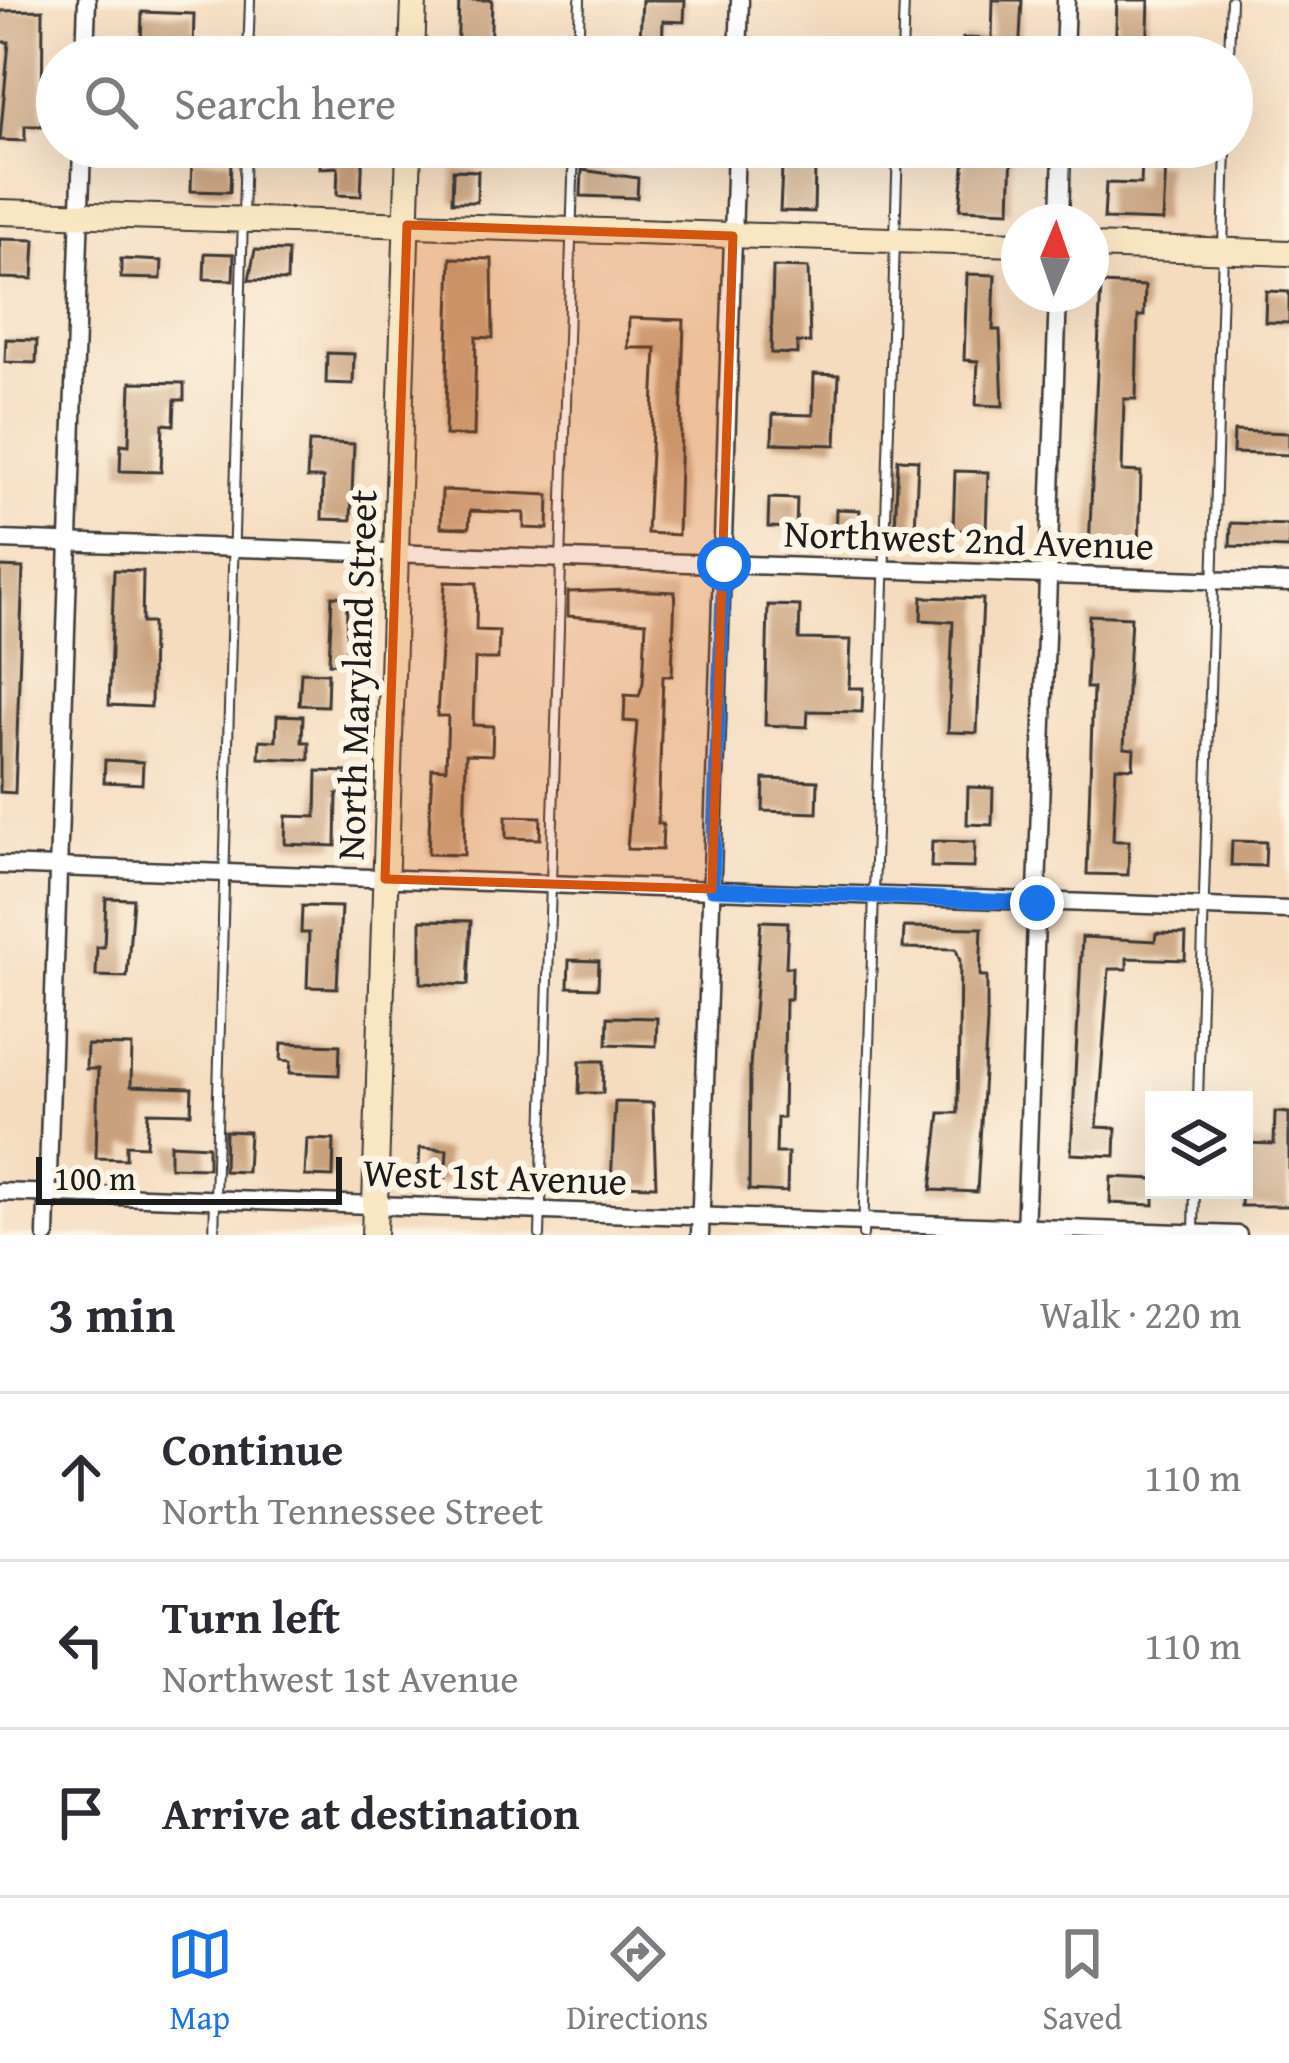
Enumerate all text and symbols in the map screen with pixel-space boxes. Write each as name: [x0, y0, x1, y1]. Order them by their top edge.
search box: [36, 36, 1253, 168]
icon: search: [78, 69, 144, 135]
text: Search here: [174, 70, 396, 135]
north arrow: [1001, 204, 1109, 312]
street label: North Maryland Street: [321, 488, 390, 861]
street label: Northwest 2nd Avenue: [783, 504, 1155, 573]
route start: [697, 537, 751, 591]
route end: [1010, 876, 1064, 930]
map controls: [1145, 1091, 1253, 1199]
button: layers: [1145, 1091, 1253, 1199]
street label: West 1st Avenue: [362, 1142, 628, 1209]
scale bar: [36, 1151, 342, 1204]
text: 100 m: [54, 1154, 136, 1202]
text: 3 min: [48, 1276, 175, 1351]
text: Walk · 220 m: [1040, 1285, 1241, 1342]
text: Continue: [162, 1416, 343, 1481]
icon: ahead: [48, 1444, 114, 1510]
text: 110 m: [1144, 1448, 1241, 1505]
text: North Tennessee Street: [162, 1481, 543, 1538]
text: Turn left: [162, 1584, 340, 1649]
icon: left: [48, 1612, 114, 1678]
text: 110 m: [1144, 1616, 1241, 1673]
text: Northwest 1st Avenue: [162, 1649, 519, 1706]
icon: arrive: [48, 1780, 114, 1846]
text: Arrive at destination: [162, 1780, 580, 1845]
tab: Map: [167, 1921, 233, 2041]
tab: Directions: [567, 1921, 708, 2041]
tab: Saved: [1042, 1921, 1122, 2041]

